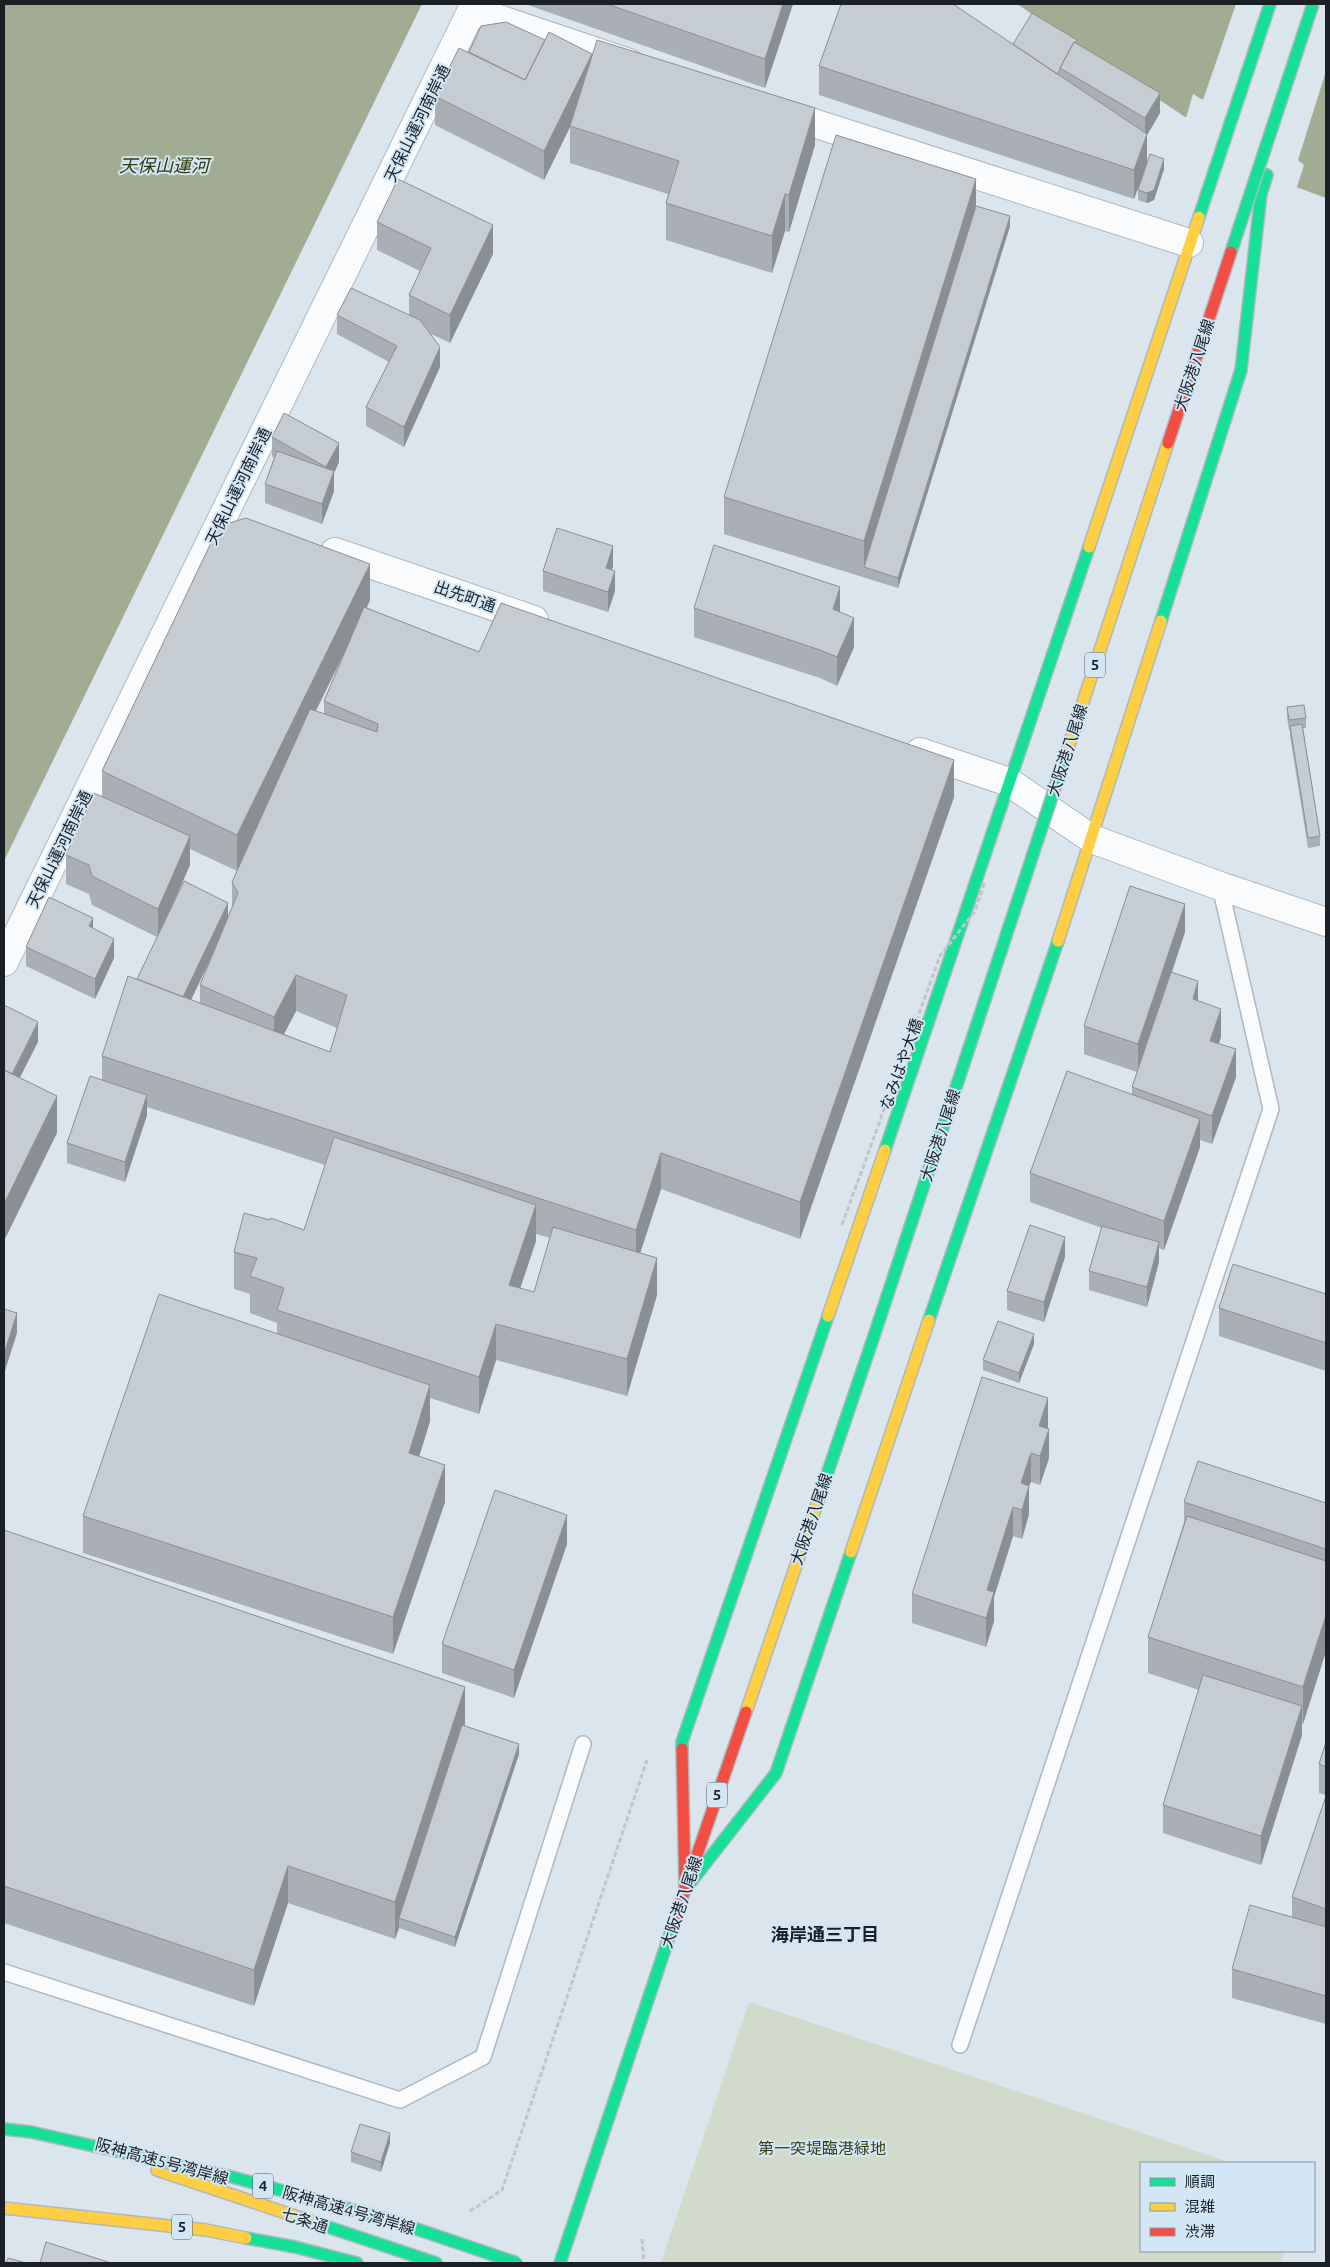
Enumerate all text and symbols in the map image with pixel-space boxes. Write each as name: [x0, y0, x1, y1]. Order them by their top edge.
street label: 天保山運河南岸通: [381, 62, 453, 184]
water label: 天保山運河: [119, 155, 212, 175]
street label: 大阪港八尾線: [1171, 317, 1217, 413]
street label: 天保山運河南岸通: [202, 425, 274, 547]
street label: 出先町通: [432, 577, 498, 615]
road number: 5: [1085, 652, 1105, 678]
street label: 大阪港八尾線: [1044, 702, 1090, 798]
street label: 天保山運河南岸通: [23, 788, 95, 910]
street label: なみはや大橋: [876, 1016, 926, 1112]
street label: 大阪港八尾線: [917, 1087, 963, 1183]
street label: 大阪港八尾線: [787, 1471, 835, 1567]
road number: 5: [707, 1782, 727, 1808]
street label: 大阪港八尾線: [657, 1854, 705, 1950]
district label: 海岸通三丁目: [771, 1924, 879, 1944]
street label: 阪神高速5号湾岸線: [93, 2135, 231, 2187]
park label: 第一突堤臨港緑地: [758, 2139, 886, 2157]
legend: [1140, 2162, 1315, 2252]
text: 順調: [1185, 2173, 1215, 2190]
road number: 4: [253, 2174, 273, 2198]
street label: 阪神高速4号湾岸線: [281, 2182, 417, 2238]
text: 混雑: [1185, 2198, 1215, 2215]
street label: 七条通: [279, 2204, 331, 2236]
road number: 5: [172, 2214, 192, 2240]
text: 渋滞: [1185, 2223, 1215, 2240]

